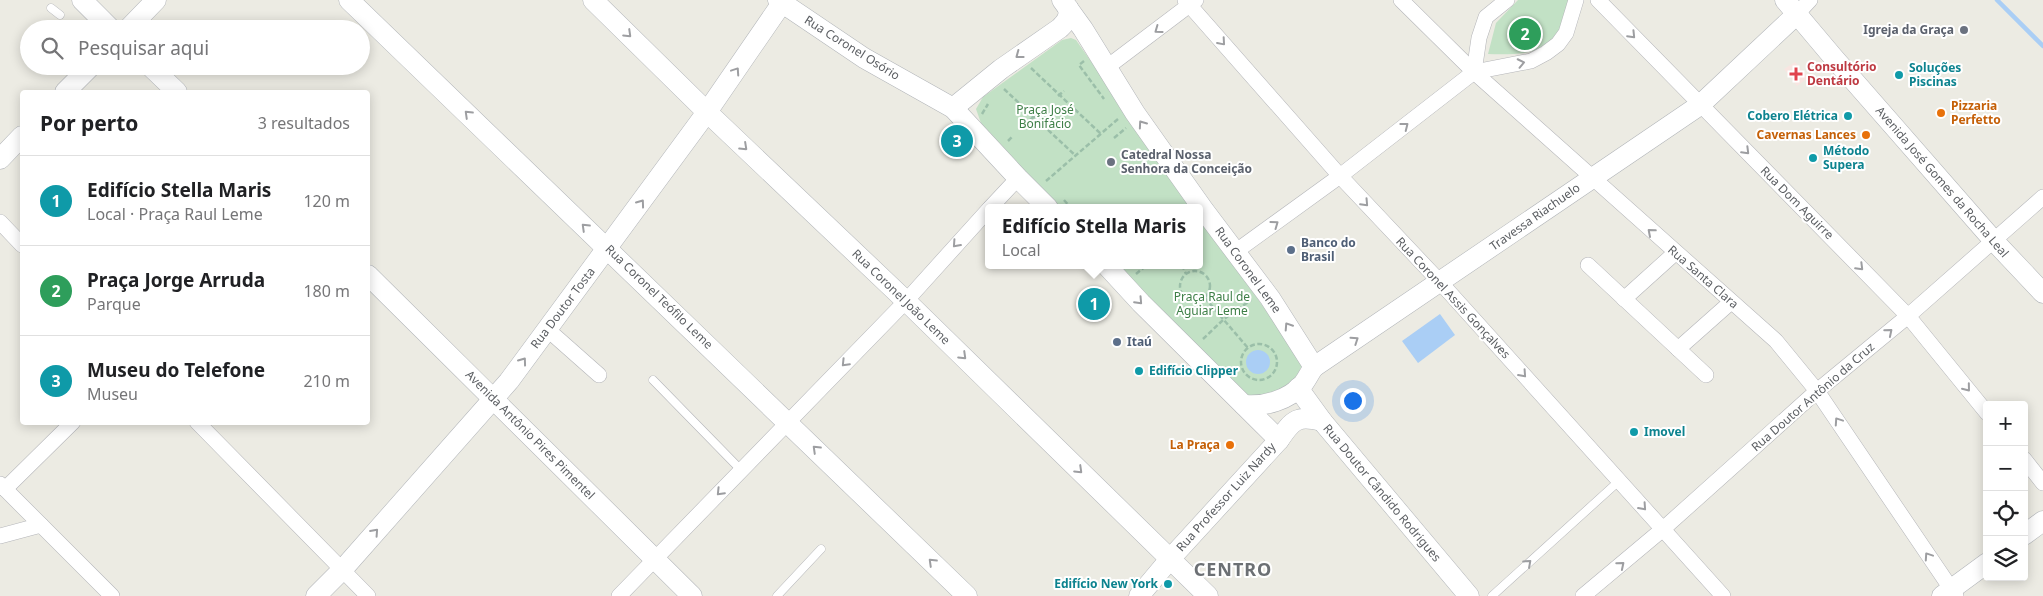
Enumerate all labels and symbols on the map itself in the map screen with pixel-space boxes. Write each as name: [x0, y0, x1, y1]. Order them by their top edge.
street label: Rua Coronel Osório: [801, 11, 903, 84]
pin: 2: [1509, 15, 1541, 53]
place label: Igreja da Graça: [1863, 21, 1954, 38]
one-way arrow: [1155, 24, 1164, 32]
marker: Igreja da Graça: [1958, 24, 1970, 36]
one-way arrow: [622, 28, 631, 37]
one-way arrow: [1626, 29, 1635, 38]
one-way arrow: [1216, 37, 1225, 46]
one-way arrow: [1015, 49, 1025, 58]
one-way arrow: [1517, 58, 1526, 68]
place label: Consultório Dentário: [1807, 58, 1877, 89]
place label: Soluções Piscinas: [1909, 59, 1961, 90]
one-way arrow: [730, 67, 739, 76]
marker: Consultório Dentário: [1789, 67, 1803, 81]
marker: Soluções Piscinas: [1893, 69, 1905, 81]
place label: Pizzaria Perfetto: [1951, 97, 2001, 128]
park label: Praça José Bonifácio: [1016, 101, 1074, 132]
street label: Avenida José Gomes da Rocha Leal: [1872, 102, 2013, 261]
place label: Cobero Elétrica: [1747, 107, 1838, 124]
marker: Pizzaria Perfetto: [1935, 107, 1947, 119]
marker: Cobero Elétrica: [1842, 110, 1854, 122]
one-way arrow: [465, 111, 474, 120]
one-way arrow: [1139, 120, 1148, 129]
pin: 3: [941, 122, 973, 160]
one-way arrow: [1399, 123, 1409, 132]
place label: Cavernas Lances: [1757, 126, 1856, 143]
marker: Cavernas Lances: [1860, 129, 1872, 141]
one-way arrow: [739, 141, 748, 150]
place label: Método Supera: [1823, 142, 1869, 173]
one-way arrow: [1740, 145, 1749, 154]
place label: Catedral Nossa Senhora da Conceição: [1121, 146, 1252, 177]
marker: Método Supera: [1807, 152, 1819, 164]
marker: Catedral Nossa Senhora da Conceição: [1105, 156, 1117, 168]
street label: Rua Dom Aguirre: [1757, 162, 1838, 243]
street label: Travessa Riachuelo: [1486, 179, 1583, 254]
one-way arrow: [1359, 197, 1368, 206]
one-way arrow: [636, 200, 644, 209]
one-way arrow: [1269, 221, 1279, 230]
street label: Rua Coronel Leme: [1211, 223, 1286, 317]
one-way arrow: [582, 224, 591, 233]
one-way arrow: [1648, 229, 1657, 237]
street label: Rua Coronel Assis Gonçalves: [1392, 233, 1515, 362]
place label: Banco do Brasil: [1301, 234, 1356, 265]
one-way arrow: [953, 239, 962, 248]
street label: Rua Coronel Teófilo Leme: [602, 241, 717, 353]
street label: Rua Santa Clara: [1664, 241, 1742, 312]
marker: Banco do Brasil: [1285, 244, 1297, 256]
street label: Rua Coronel João Leme: [848, 245, 954, 348]
one-way arrow: [1854, 261, 1863, 270]
street label: Rua Doutor Tosta: [526, 264, 599, 352]
pin: 1: [1078, 285, 1110, 323]
park label: Praça Raul de Aguiar Leme: [1174, 288, 1250, 319]
one-way arrow: [1133, 295, 1142, 304]
one-way arrow: [1285, 323, 1294, 332]
one-way arrow: [1883, 330, 1892, 338]
place label: Itaú: [1127, 333, 1152, 350]
marker: Itaú: [1111, 336, 1123, 348]
one-way arrow: [1349, 337, 1358, 346]
street label: Rua Doutor Antônio da Cruz: [1747, 338, 1878, 455]
one-way arrow: [957, 351, 966, 360]
one-way arrow: [517, 357, 526, 367]
one-way arrow: [842, 357, 851, 366]
place label: Edifício Clipper: [1149, 362, 1239, 379]
marker: Edifício Clipper: [1133, 365, 1145, 377]
street label: Avenida Antônio Pires Pimentel: [462, 366, 599, 503]
one-way arrow: [1517, 368, 1526, 377]
one-way arrow: [1961, 383, 1970, 392]
your location: [1340, 388, 1366, 414]
one-way arrow: [1834, 418, 1844, 427]
street label: Rua Doutor Cândido Rodrigues: [1320, 420, 1445, 565]
place label: Imovel: [1644, 423, 1685, 440]
marker: Imovel: [1628, 426, 1640, 438]
place label: La Praça: [1170, 436, 1220, 453]
street label: Rua Professor Luiz Nardy: [1172, 438, 1280, 555]
marker: La Praça: [1224, 439, 1236, 451]
one-way arrow: [812, 446, 821, 455]
one-way arrow: [1073, 464, 1082, 473]
one-way arrow: [716, 487, 725, 496]
one-way arrow: [1637, 502, 1646, 511]
one-way arrow: [369, 529, 378, 538]
one-way arrow: [1925, 553, 1934, 562]
district label: CENTRO: [1194, 557, 1272, 581]
one-way arrow: [929, 559, 938, 568]
one-way arrow: [1522, 560, 1531, 569]
one-way arrow: [1615, 561, 1624, 570]
place label: Edifício New York: [1054, 575, 1159, 592]
marker: Edifício New York: [1162, 578, 1174, 590]

